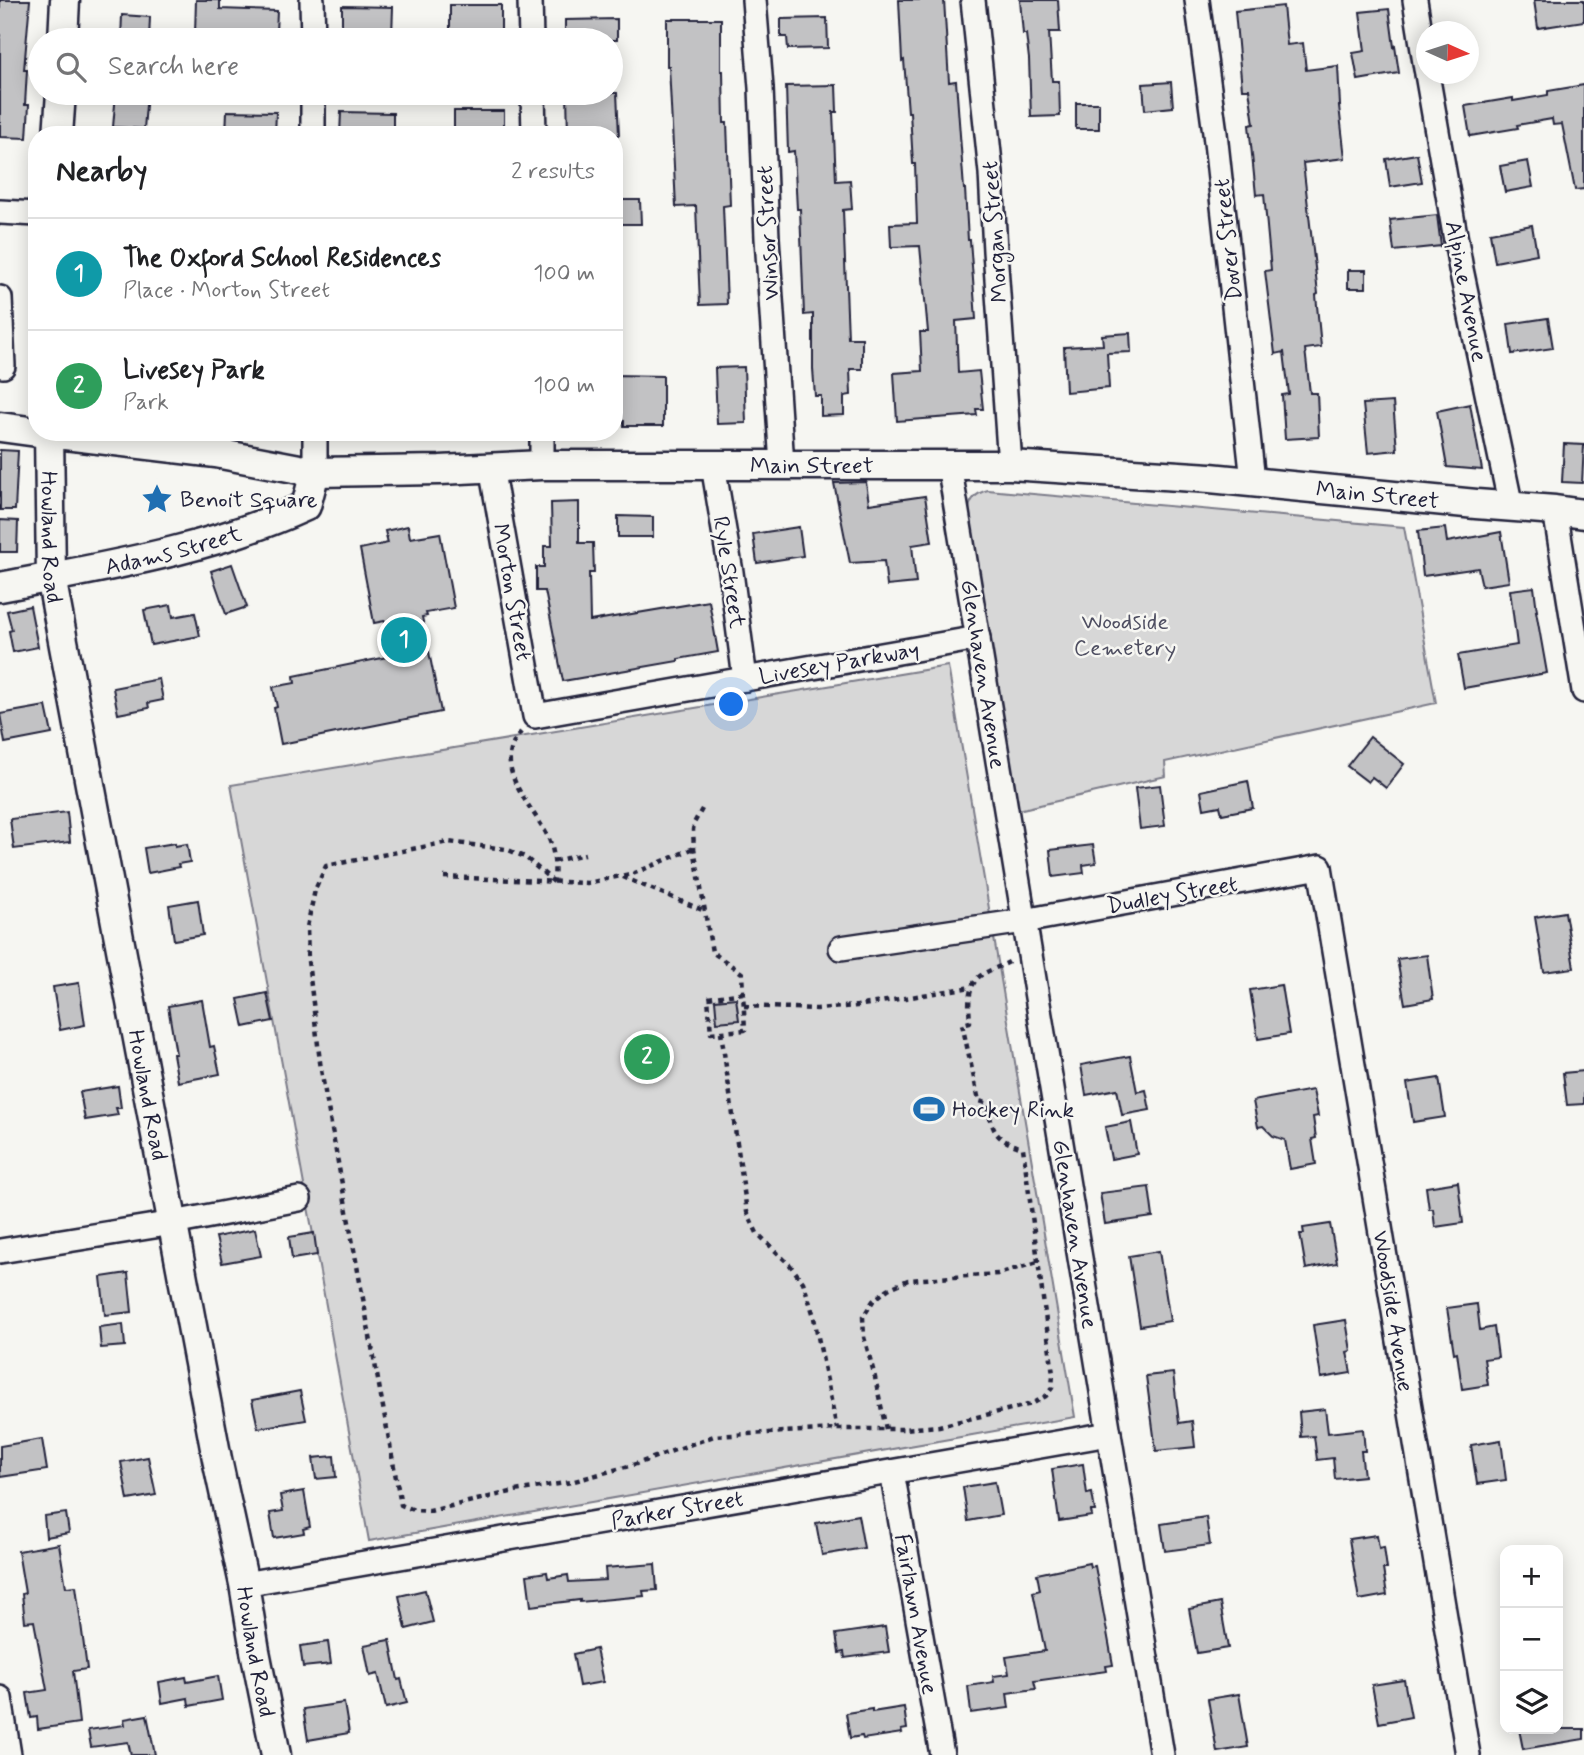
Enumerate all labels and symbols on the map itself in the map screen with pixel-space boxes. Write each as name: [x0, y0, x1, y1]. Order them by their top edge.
north arrow: [1416, 21, 1479, 84]
street label: Morgan Street: [976, 160, 1018, 304]
street label: Winsor Street: [750, 165, 788, 301]
street label: Dover Street: [1208, 177, 1250, 302]
street label: Alpine Avenue: [1437, 218, 1493, 365]
street label: Main Street: [750, 452, 874, 482]
street label: Howland Road: [33, 471, 69, 606]
street label: Main Street: [1314, 475, 1440, 517]
place icon: Benoit Square: [140, 482, 174, 516]
place label: Benoit Square: [180, 486, 318, 516]
street label: Ryle Street: [704, 514, 752, 631]
street label: Adams Street: [102, 519, 246, 583]
street label: Morton Street: [484, 521, 538, 663]
street label: Glenhaven Avenue: [952, 578, 1012, 771]
park label: Woodside Cemetery: [1074, 608, 1176, 664]
pin: 1: [381, 614, 427, 666]
street label: Livesey Parkway: [757, 635, 922, 693]
your location: [714, 687, 748, 721]
street label: Dudley Street: [1105, 870, 1240, 922]
street label: Howland Road: [120, 1027, 173, 1163]
pin: 2: [624, 1031, 670, 1083]
sports icon: Hockey Rink: [912, 1092, 946, 1126]
place label: Hockey Rink: [952, 1096, 1074, 1126]
street label: Glenhaven Avenue: [1044, 1138, 1104, 1331]
street label: Woodside Avenue: [1364, 1229, 1420, 1394]
street label: Parker Street: [609, 1485, 746, 1537]
street label: Fairlawn Avenue: [886, 1532, 944, 1697]
street label: Howland Road: [228, 1584, 281, 1720]

